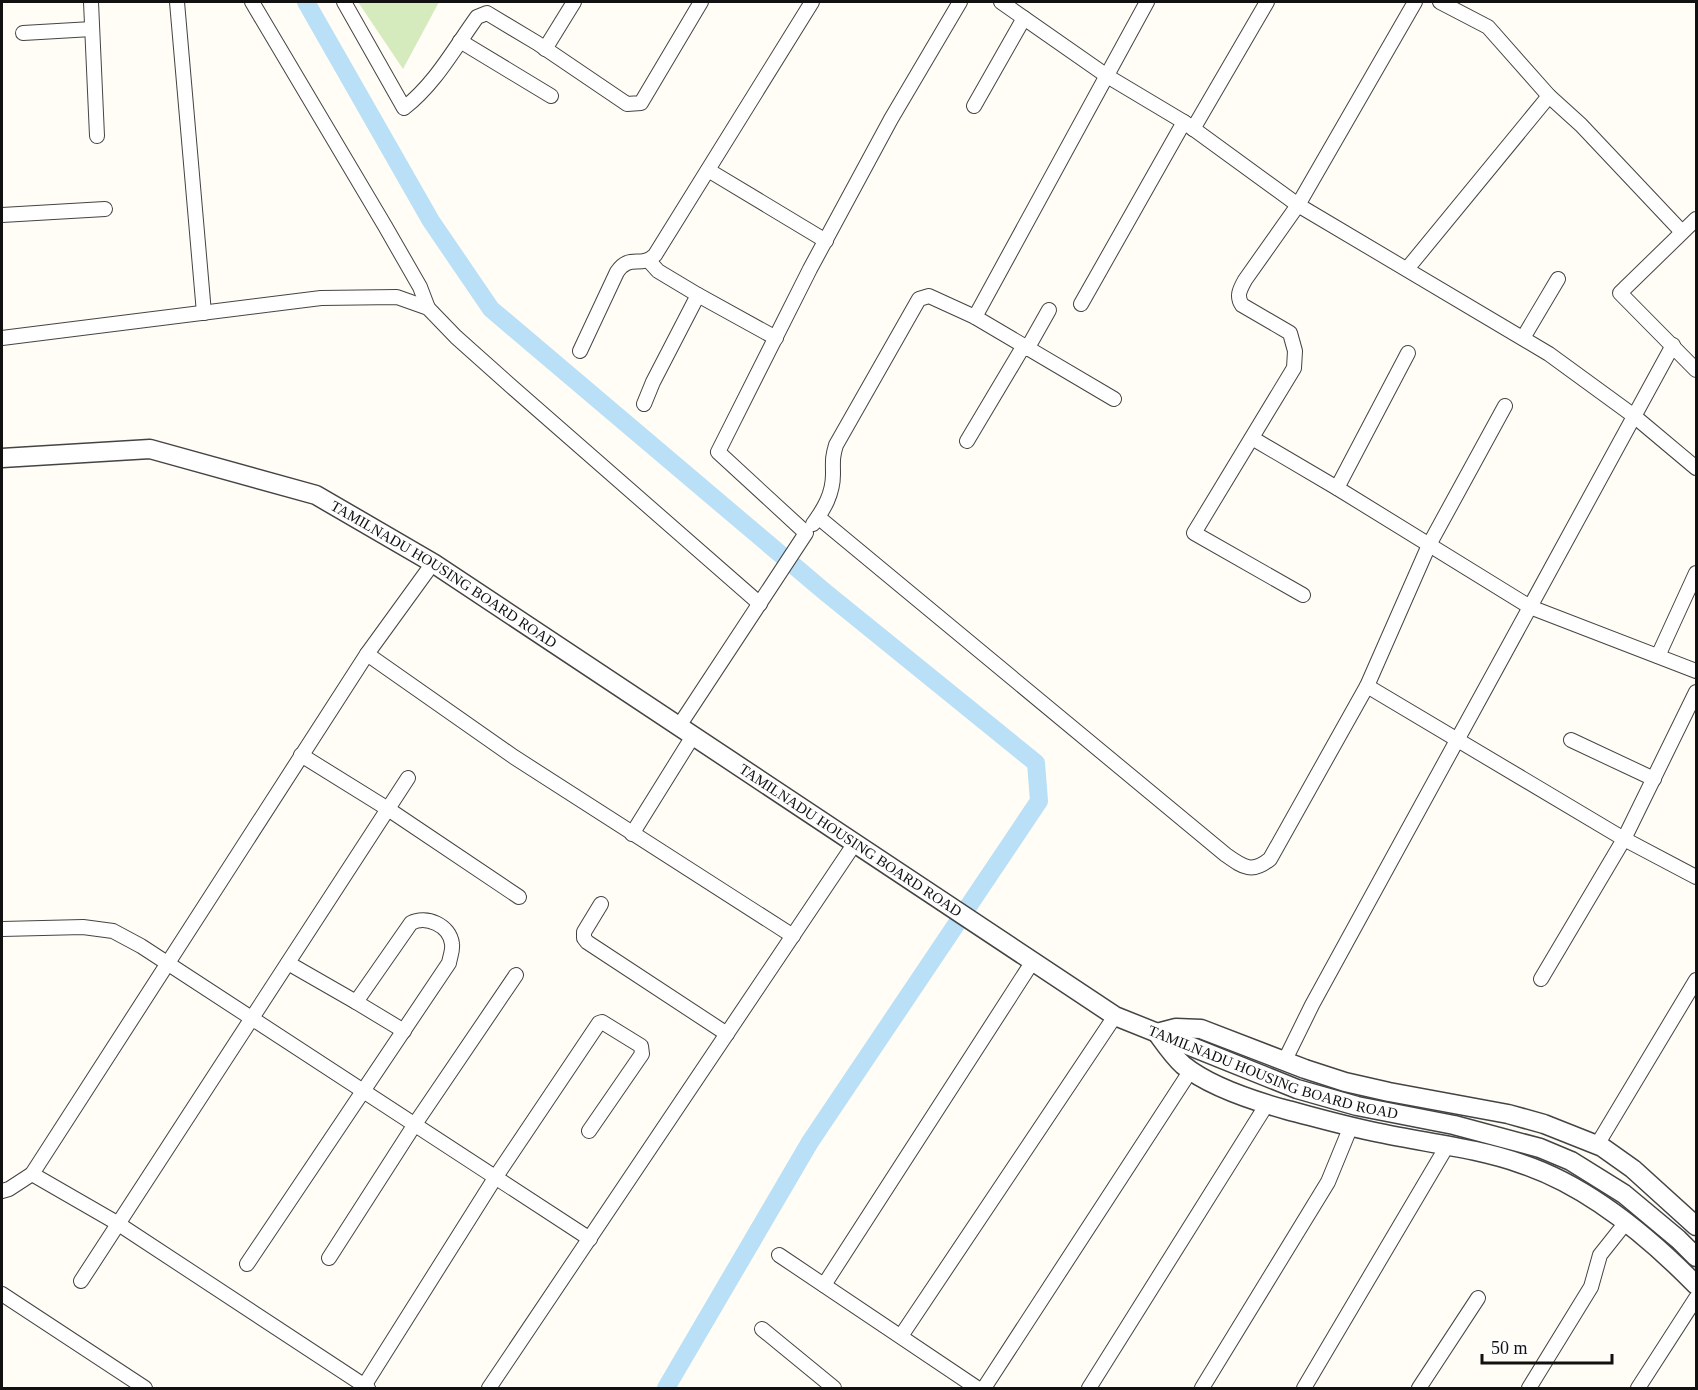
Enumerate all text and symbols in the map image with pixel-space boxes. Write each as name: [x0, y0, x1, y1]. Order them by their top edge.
street label: TAMILNADU HOUSING BOARD ROAD: [328, 497, 560, 651]
street label: TAMILNADU HOUSING BOARD ROAD: [736, 761, 965, 920]
street label: TAMILNADU HOUSING BOARD ROAD: [1146, 1022, 1400, 1122]
scale bar: [1482, 1327, 1612, 1365]
text: 50 m: [1491, 1338, 1528, 1358]

